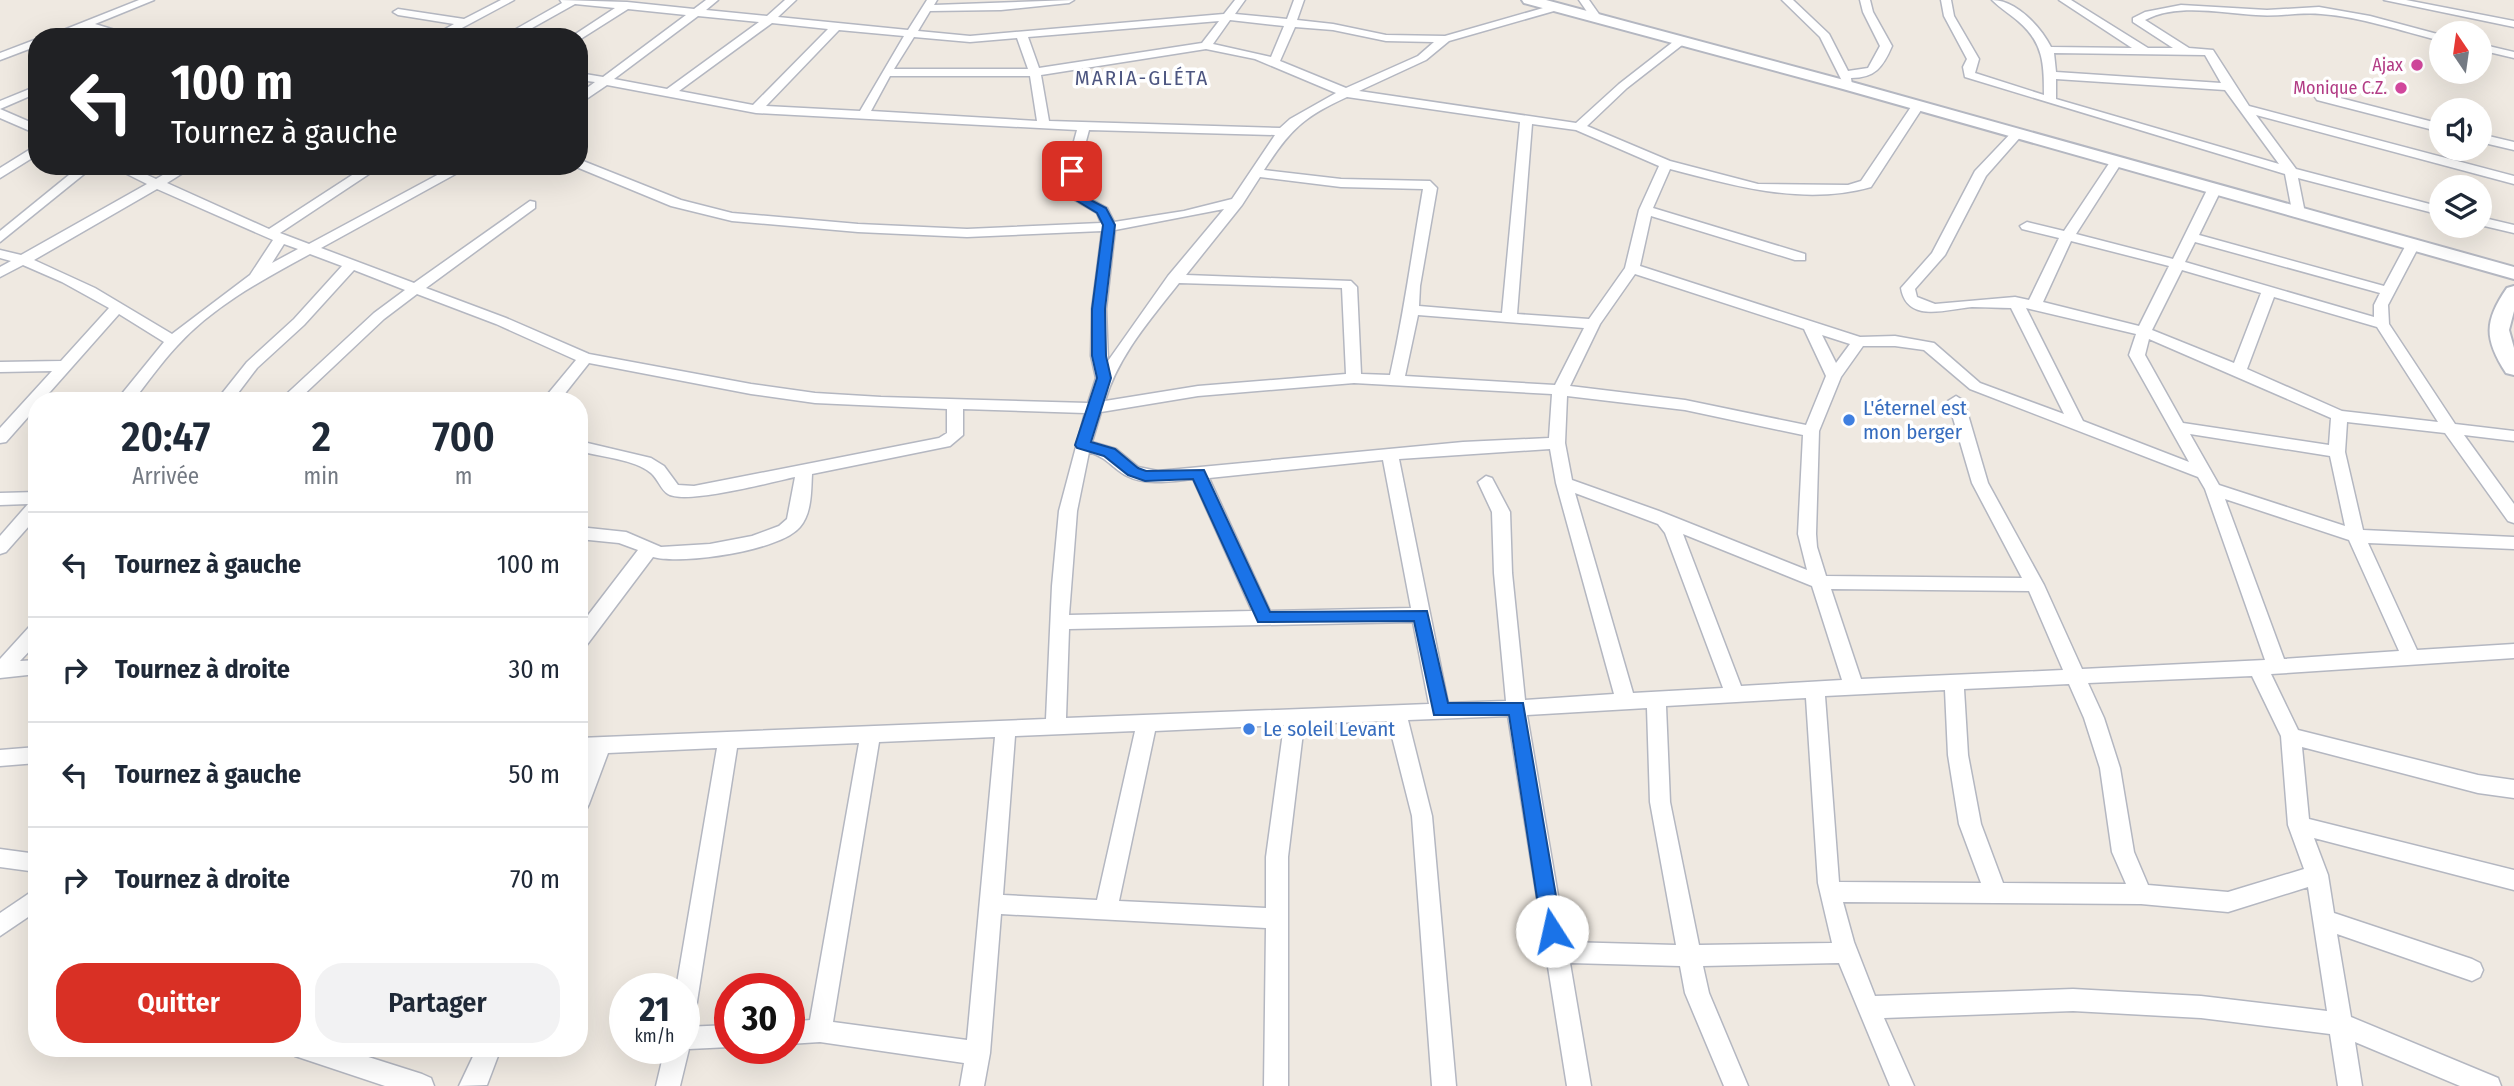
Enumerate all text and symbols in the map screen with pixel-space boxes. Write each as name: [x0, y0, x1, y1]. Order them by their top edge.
north arrow: [2429, 21, 2492, 84]
map controls: [2429, 21, 2492, 238]
text: 100 m: [171, 53, 293, 112]
place label: Ajax: [2372, 54, 2403, 76]
icon: left: [56, 56, 147, 147]
marker: Ajax: [2409, 57, 2425, 73]
district label: MARIA-GLÉTA: [1075, 65, 1209, 91]
place label: Monique C.Z.: [2293, 77, 2387, 99]
marker: Monique C.Z.: [2393, 80, 2409, 96]
button: sound: [2429, 98, 2492, 161]
text: Tournez à gauche: [171, 113, 398, 151]
pin: [1042, 141, 1102, 201]
icon: arrive: [1053, 152, 1091, 190]
button: layers: [2429, 175, 2492, 238]
place label: L'éternel est mon berger: [1863, 395, 1967, 445]
text: 20:47: [121, 412, 210, 462]
text: 2: [312, 412, 331, 462]
text: 700: [432, 412, 495, 462]
marker: L'éternel est mon berger: [1841, 412, 1857, 428]
text: Arrivée: [132, 462, 199, 490]
text: min: [304, 462, 339, 490]
text: m: [455, 462, 472, 490]
icon: left: [56, 546, 94, 584]
text: Tournez à gauche: [115, 549, 301, 580]
text: 100 m: [497, 549, 560, 580]
icon: right: [56, 651, 94, 689]
text: Tournez à droite: [115, 654, 290, 685]
text: 30 m: [509, 654, 560, 685]
place label: Le soleil Levant: [1263, 716, 1395, 742]
marker: Le soleil Levant: [1241, 721, 1257, 737]
icon: left: [56, 756, 94, 794]
text: Tournez à gauche: [115, 759, 301, 790]
text: 50 m: [508, 759, 560, 790]
icon: right: [56, 861, 94, 899]
text: Tournez à droite: [115, 864, 290, 895]
text: 70 m: [510, 864, 560, 895]
position arrow: [1515, 894, 1589, 968]
button: Quitter: [56, 963, 301, 1043]
button: Partager: [315, 963, 560, 1043]
speed limit sign: 30: [714, 973, 805, 1064]
text: 21: [639, 988, 670, 1030]
text: km/h: [634, 1025, 675, 1047]

